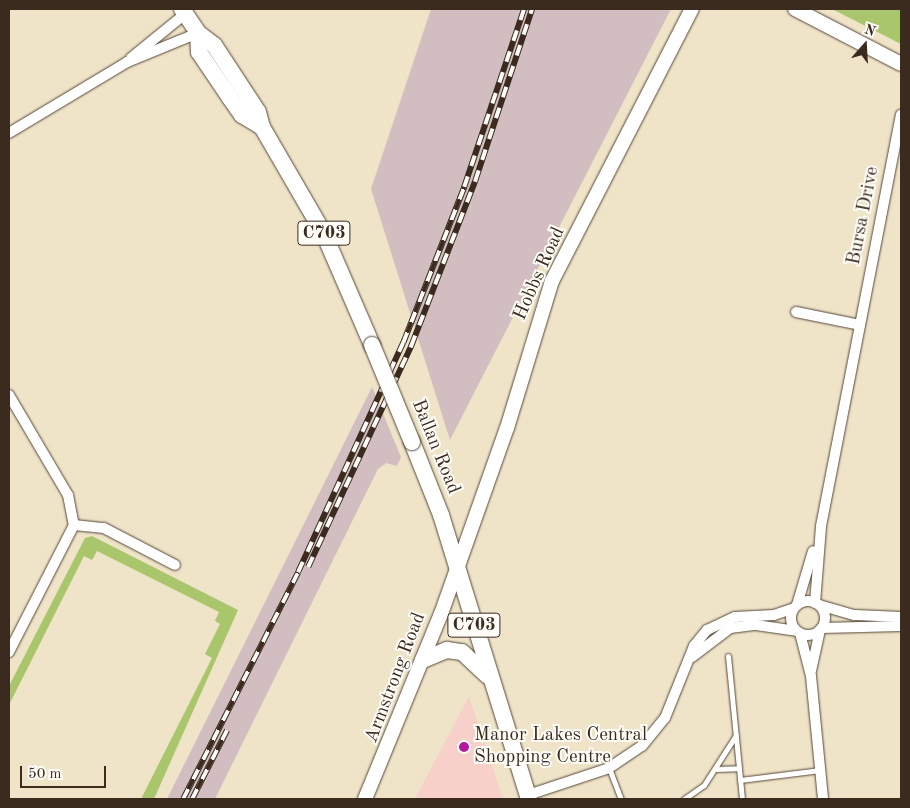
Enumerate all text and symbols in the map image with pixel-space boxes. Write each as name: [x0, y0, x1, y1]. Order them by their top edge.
north arrow: [840, 20, 890, 70]
text: N: [863, 22, 877, 39]
street label: Bursa Drive: [843, 165, 885, 267]
road number: C703: [296, 218, 352, 248]
street label: Hobbs Road: [509, 224, 571, 324]
street label: Ballan Road: [406, 396, 464, 498]
street label: Armstrong Road: [361, 610, 431, 746]
road number: C703: [446, 610, 502, 640]
place label: Manor Lakes Central Shopping Centre: [474, 725, 647, 769]
marker: Manor Lakes Central Shopping Centre: [458, 741, 470, 753]
scale bar: [22, 756, 109, 788]
text: 50 m: [28, 767, 62, 782]

